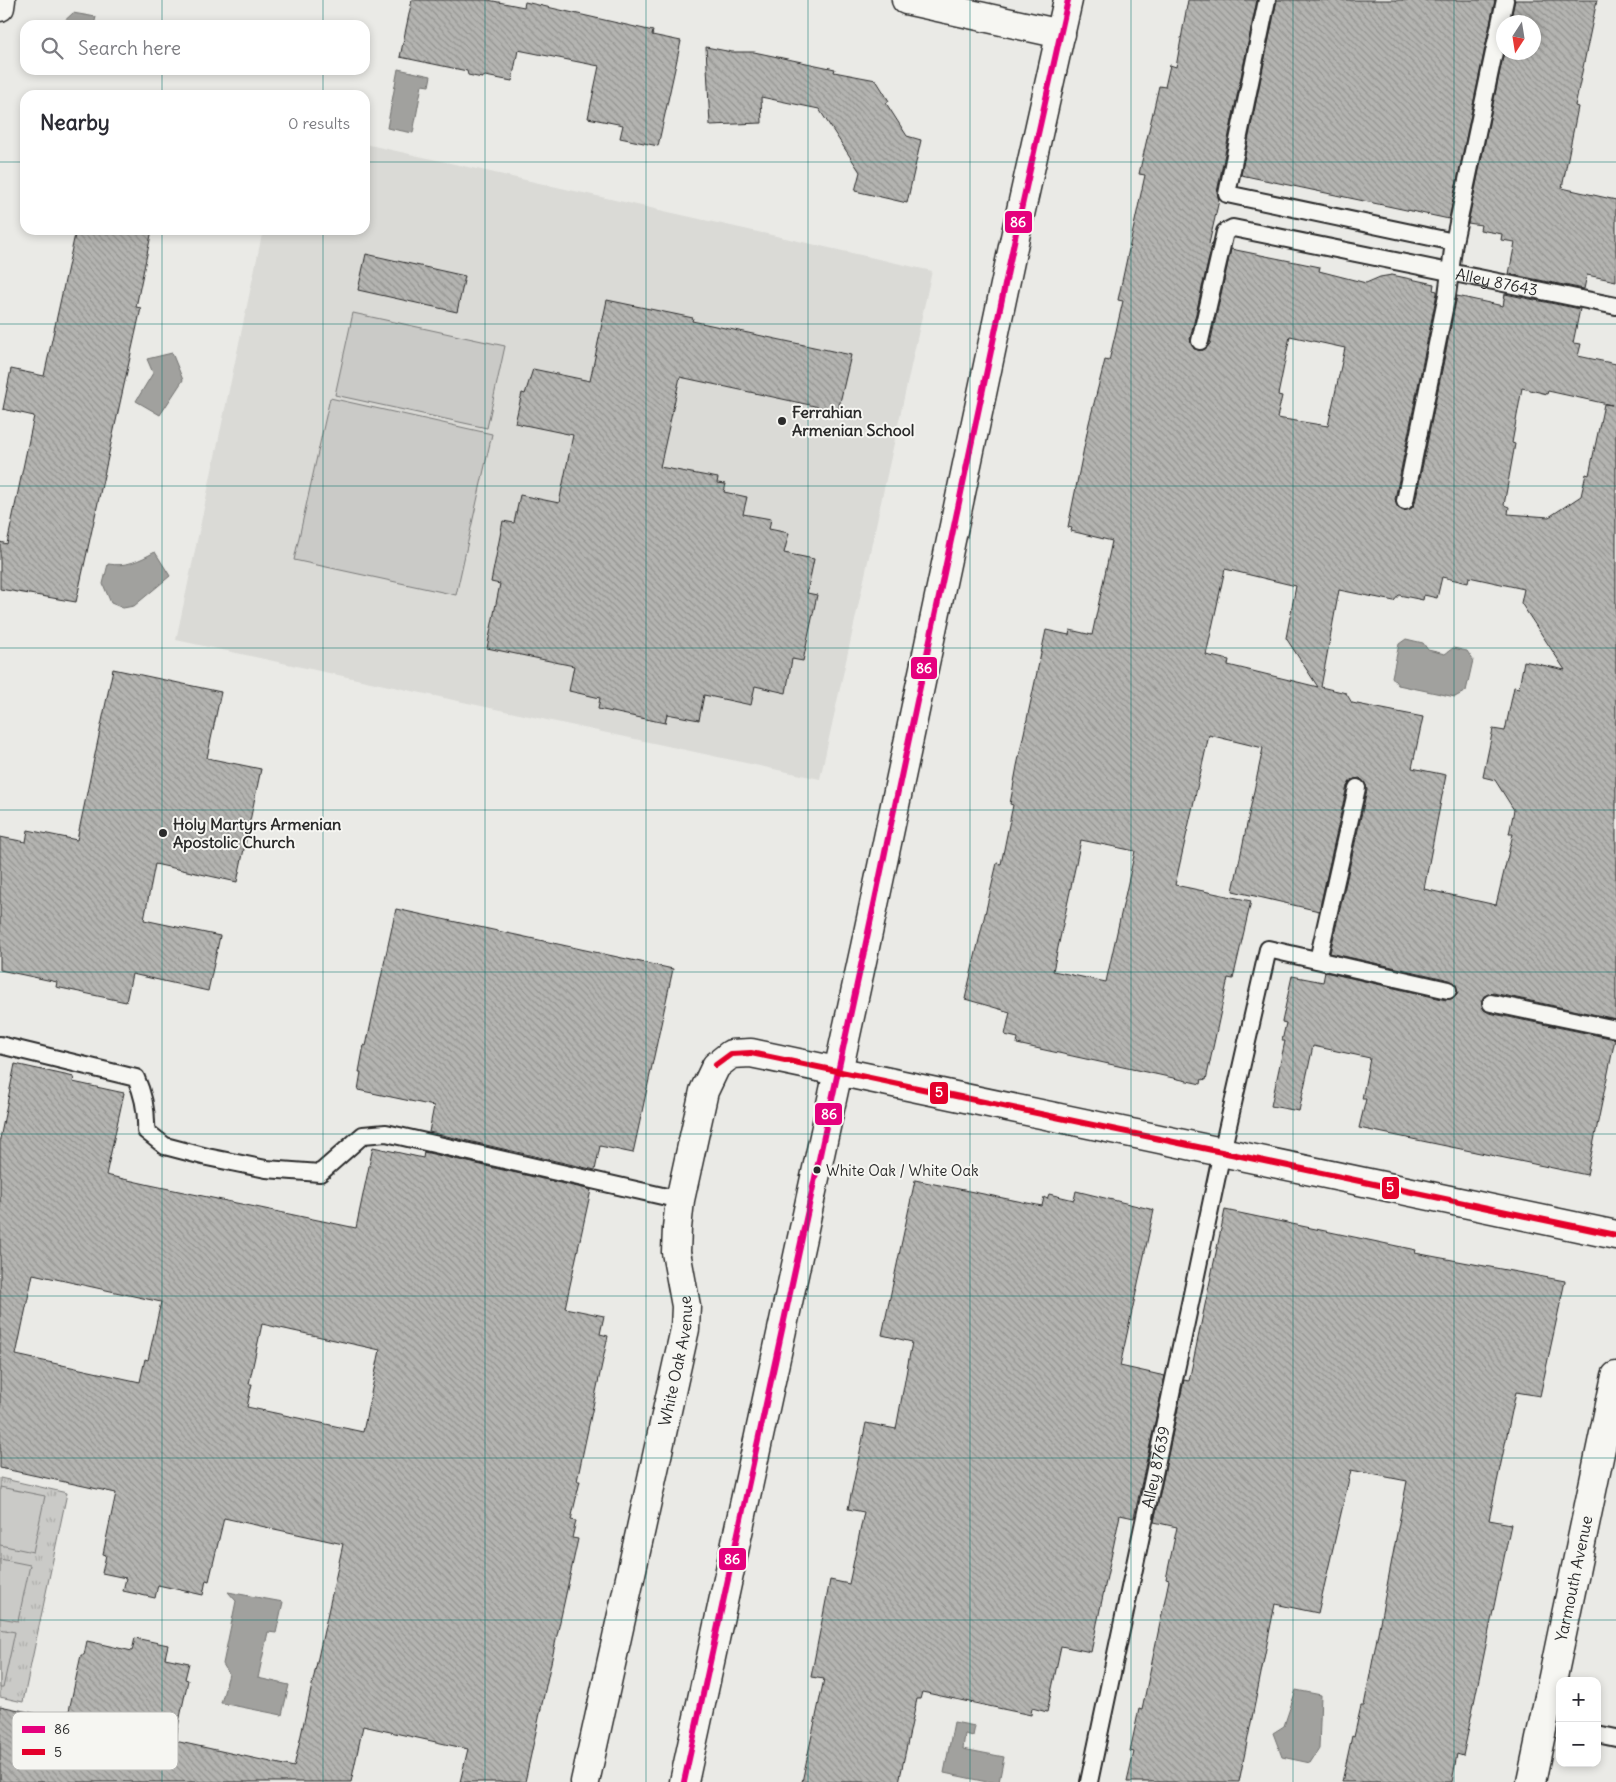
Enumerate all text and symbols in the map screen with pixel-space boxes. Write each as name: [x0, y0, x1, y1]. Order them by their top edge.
north arrow: [1496, 15, 1541, 60]
search box: [20, 20, 370, 75]
icon: search: [38, 34, 66, 62]
text: Search here: [78, 36, 181, 60]
text: Nearby: [40, 109, 110, 136]
text: 0 results: [288, 113, 350, 133]
line badge: 86: [1004, 210, 1033, 234]
text: 86: [1010, 213, 1026, 231]
street label: Alley 87643: [1454, 264, 1540, 300]
place label: Ferrahian Armenian School: [792, 402, 914, 440]
marker: Ferrahian Armenian School: [776, 415, 788, 427]
line badge: 86: [910, 656, 938, 680]
text: 86: [916, 659, 932, 677]
place label: Holy Martyrs Armenian Apostolic Church: [173, 814, 341, 853]
marker: Holy Martyrs Armenian Apostolic Church: [157, 827, 169, 839]
line badge: 5: [929, 1081, 949, 1105]
text: 5: [935, 1083, 943, 1101]
line badge: 86: [814, 1102, 843, 1126]
text: 86: [821, 1105, 837, 1123]
place label: White Oak / White Oak: [826, 1161, 979, 1180]
marker: White Oak / White Oak: [812, 1165, 822, 1175]
line badge: 5: [1381, 1176, 1400, 1200]
text: 5: [1386, 1178, 1394, 1196]
street label: White Oak Avenue: [654, 1294, 696, 1428]
street label: Alley 87639: [1137, 1424, 1174, 1510]
street label: Yarmouth Avenue: [1551, 1514, 1597, 1643]
line badge: 86: [718, 1547, 747, 1571]
text: 86: [724, 1550, 740, 1568]
map controls: [1556, 1677, 1601, 1767]
button: +: [1556, 1677, 1601, 1722]
legend: [12, 1712, 178, 1770]
text: 86: [54, 1720, 70, 1738]
button: −: [1556, 1722, 1601, 1767]
text: 5: [54, 1743, 62, 1761]

